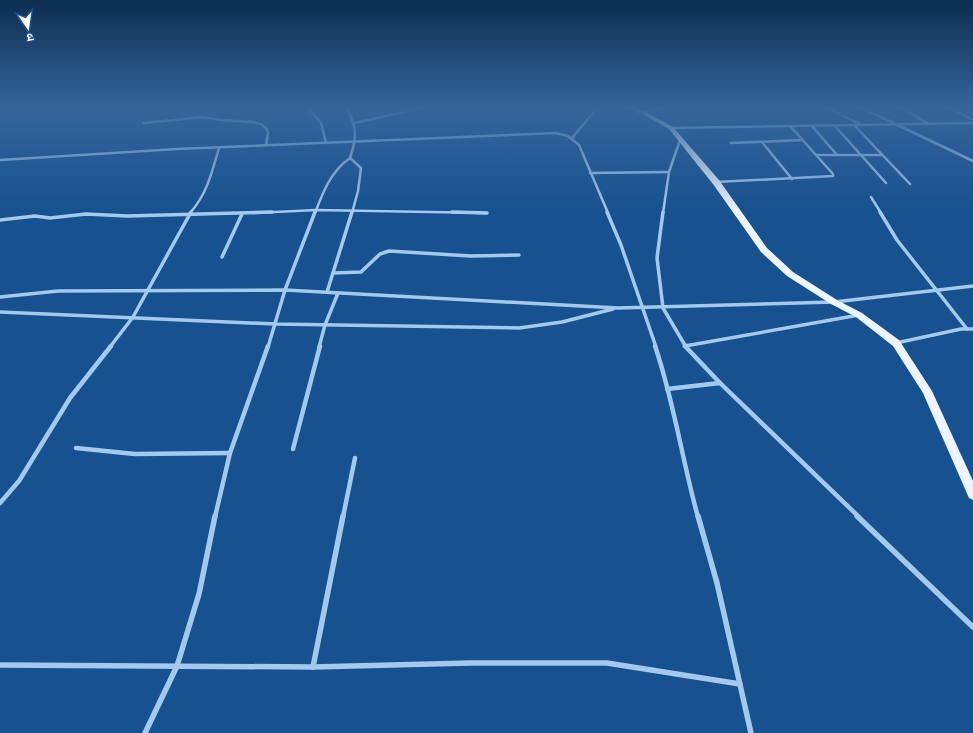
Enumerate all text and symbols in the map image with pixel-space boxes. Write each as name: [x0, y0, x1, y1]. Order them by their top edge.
north arrow: [8, 8, 48, 48]
text: उ: [25, 30, 35, 45]

